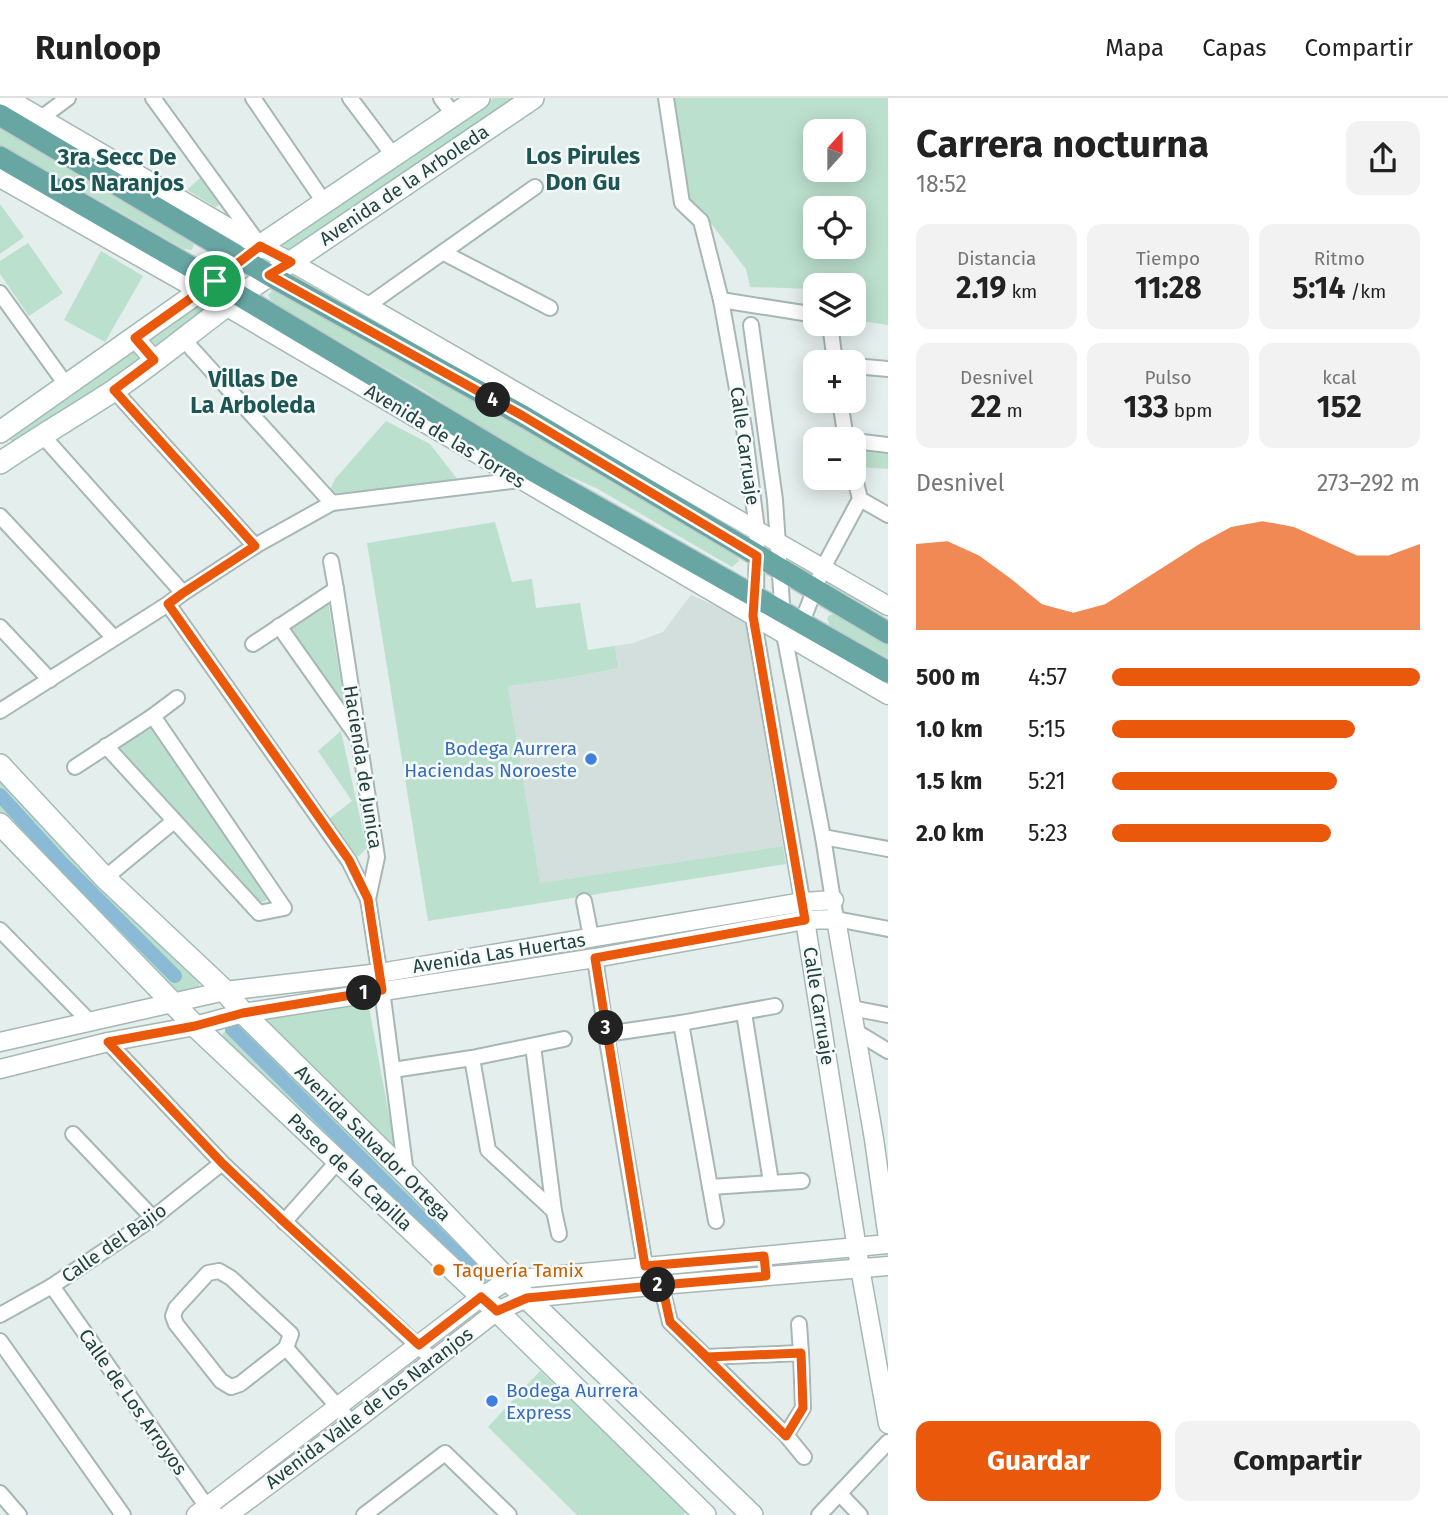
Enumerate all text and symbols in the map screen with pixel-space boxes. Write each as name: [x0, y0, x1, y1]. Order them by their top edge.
text: Runloop: [35, 28, 161, 68]
text: Mapa: [1105, 34, 1164, 62]
text: Capas: [1202, 34, 1266, 62]
text: Compartir: [1304, 34, 1413, 62]
north arrow: [803, 119, 866, 182]
map controls: [803, 119, 866, 490]
street label: Avenida de la Arboleda: [315, 120, 493, 250]
text: Carrera nocturna: [916, 121, 1209, 167]
button: share: [1346, 121, 1420, 195]
district label: Los Pirules Don Gu: [526, 142, 640, 196]
district label: 3ra Secc De Los Naranjos: [50, 143, 184, 197]
text: 18:52: [916, 170, 967, 198]
button: locate: [803, 196, 866, 259]
text: Distancia: [957, 247, 1036, 270]
text: Tiempo: [1136, 247, 1200, 270]
text: Ritmo: [1314, 247, 1365, 270]
pin: [185, 251, 245, 311]
icon: arrive: [196, 262, 234, 300]
text: 2.19: [956, 270, 1006, 306]
text: 11:28: [1134, 270, 1202, 306]
text: 5:14: [1292, 270, 1345, 306]
button: layers: [803, 273, 866, 336]
text: km: [1006, 280, 1037, 303]
text: /km: [1345, 280, 1386, 303]
button: +: [803, 350, 866, 413]
district label: Villas De La Arboleda: [190, 365, 316, 419]
text: Desnivel: [960, 366, 1033, 389]
text: Pulso: [1144, 366, 1192, 389]
text: kcal: [1322, 366, 1356, 389]
street label: Avenida de las Torres: [361, 379, 530, 493]
pin: 4: [476, 382, 510, 418]
street label: Calle Carruaje: [725, 385, 765, 507]
text: 4: [487, 388, 498, 411]
text: 22: [970, 389, 1002, 425]
text: 133: [1123, 389, 1169, 425]
text: 152: [1317, 389, 1362, 425]
text: m: [1002, 399, 1023, 422]
text: bpm: [1169, 399, 1213, 422]
button: −: [803, 427, 866, 490]
text: Desnivel: [916, 469, 1005, 497]
text: 273–292 m: [1317, 469, 1420, 497]
text: 500 m: [916, 663, 980, 691]
text: 4:57: [1028, 663, 1067, 691]
street label: Hacienda de Junica: [339, 684, 387, 850]
text: 1.0 km: [916, 715, 983, 743]
text: 5:15: [1028, 715, 1066, 743]
place label: Bodega Aurrera Haciendas Noroeste: [404, 737, 577, 782]
marker: Bodega Aurrera Haciendas Noroeste: [583, 751, 599, 767]
text: 1.5 km: [916, 767, 982, 795]
text: 5:21: [1028, 767, 1066, 795]
text: 2.0 km: [916, 819, 984, 847]
text: 5:23: [1028, 819, 1068, 847]
street label: Avenida Las Huertas: [411, 928, 587, 978]
street label: Calle Carruaje: [798, 945, 840, 1067]
pin: 1: [346, 976, 382, 1010]
text: 1: [359, 981, 368, 1004]
pin: 3: [588, 1010, 624, 1046]
text: 3: [601, 1016, 610, 1039]
street label: Avenida Salvador Ortega: [290, 1060, 456, 1226]
street label: Paseo de la Capilla: [283, 1108, 417, 1236]
street label: Calle del Bajio: [57, 1198, 171, 1288]
place label: Taquería Tamix: [453, 1259, 584, 1282]
marker: Taquería Tamix: [431, 1262, 447, 1278]
pin: 2: [640, 1268, 676, 1302]
text: 2: [653, 1273, 662, 1296]
street label: Avenida Valle de los Naranjos: [261, 1322, 477, 1494]
street label: Calle de Los Arroyos: [74, 1325, 192, 1480]
place label: Bodega Aurrera Express: [506, 1379, 639, 1424]
marker: Bodega Aurrera Express: [484, 1393, 500, 1409]
button: Guardar: [916, 1421, 1161, 1501]
button: Compartir: [1175, 1421, 1420, 1501]

